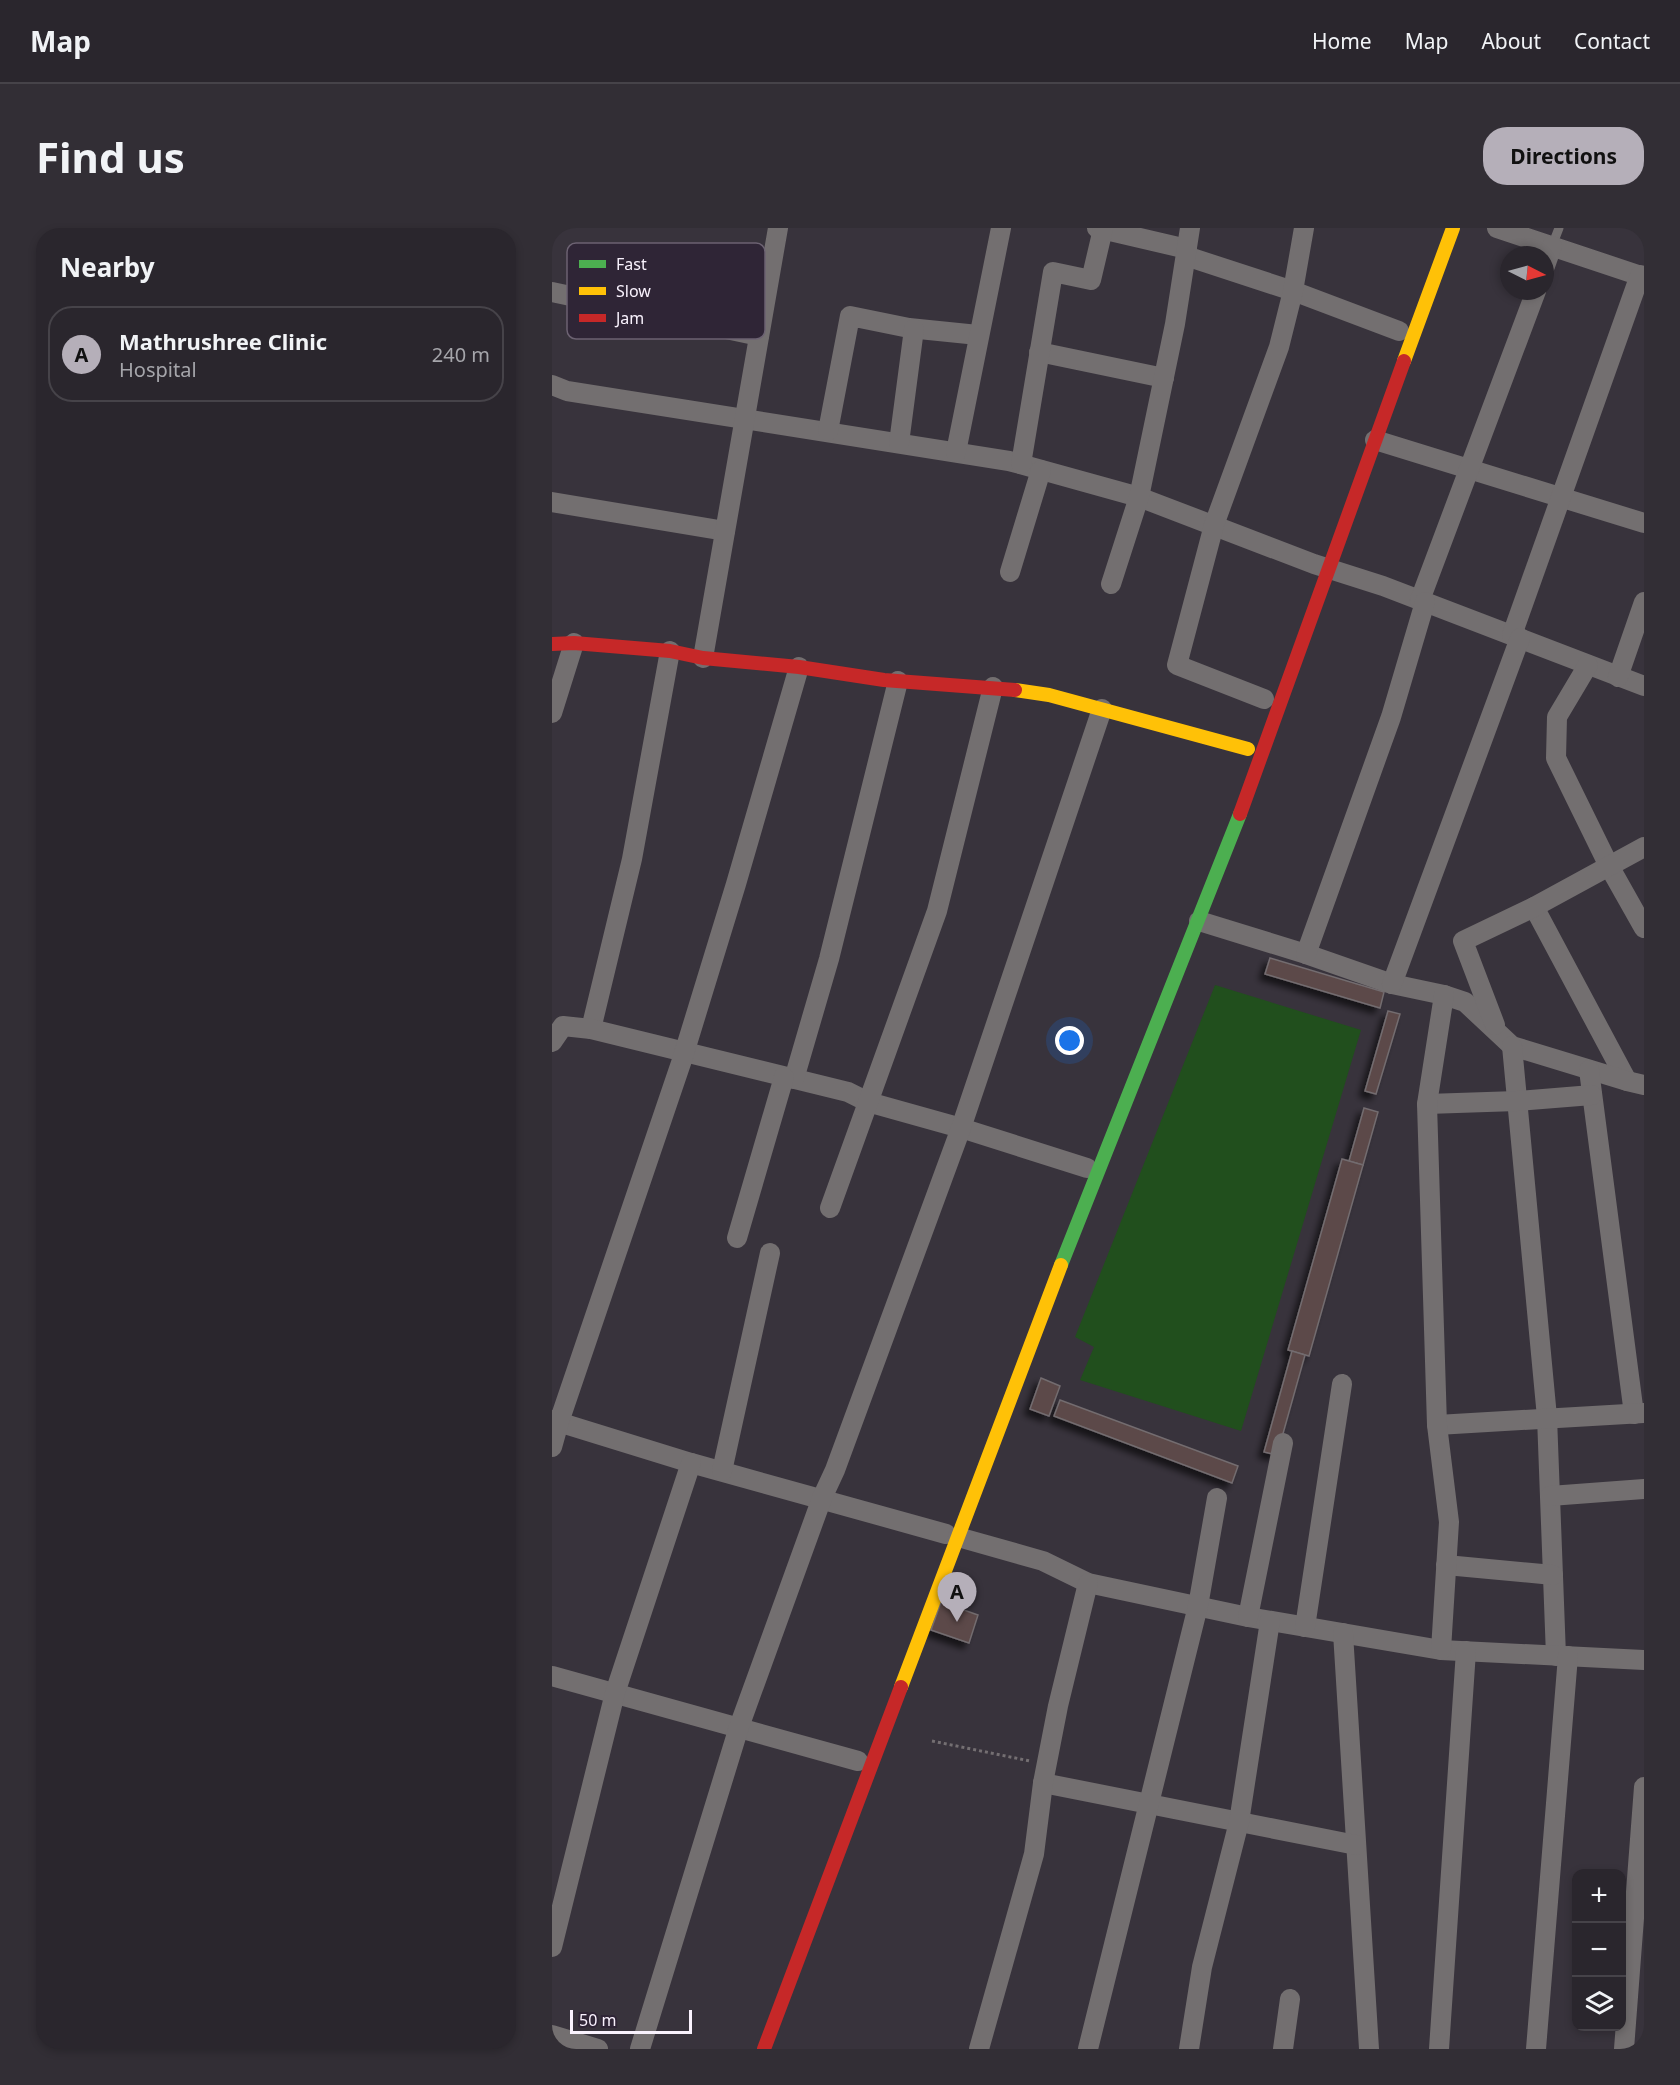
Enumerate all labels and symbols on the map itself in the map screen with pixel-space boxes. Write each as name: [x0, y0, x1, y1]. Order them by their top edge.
legend: [567, 243, 765, 339]
north arrow: [1500, 246, 1554, 300]
text: Fast: [616, 253, 647, 275]
text: Slow: [616, 280, 651, 302]
text: Jam: [614, 307, 644, 329]
your location: [1055, 1026, 1084, 1055]
pin: A: [938, 1572, 976, 1622]
scale bar: [570, 2007, 692, 2034]

